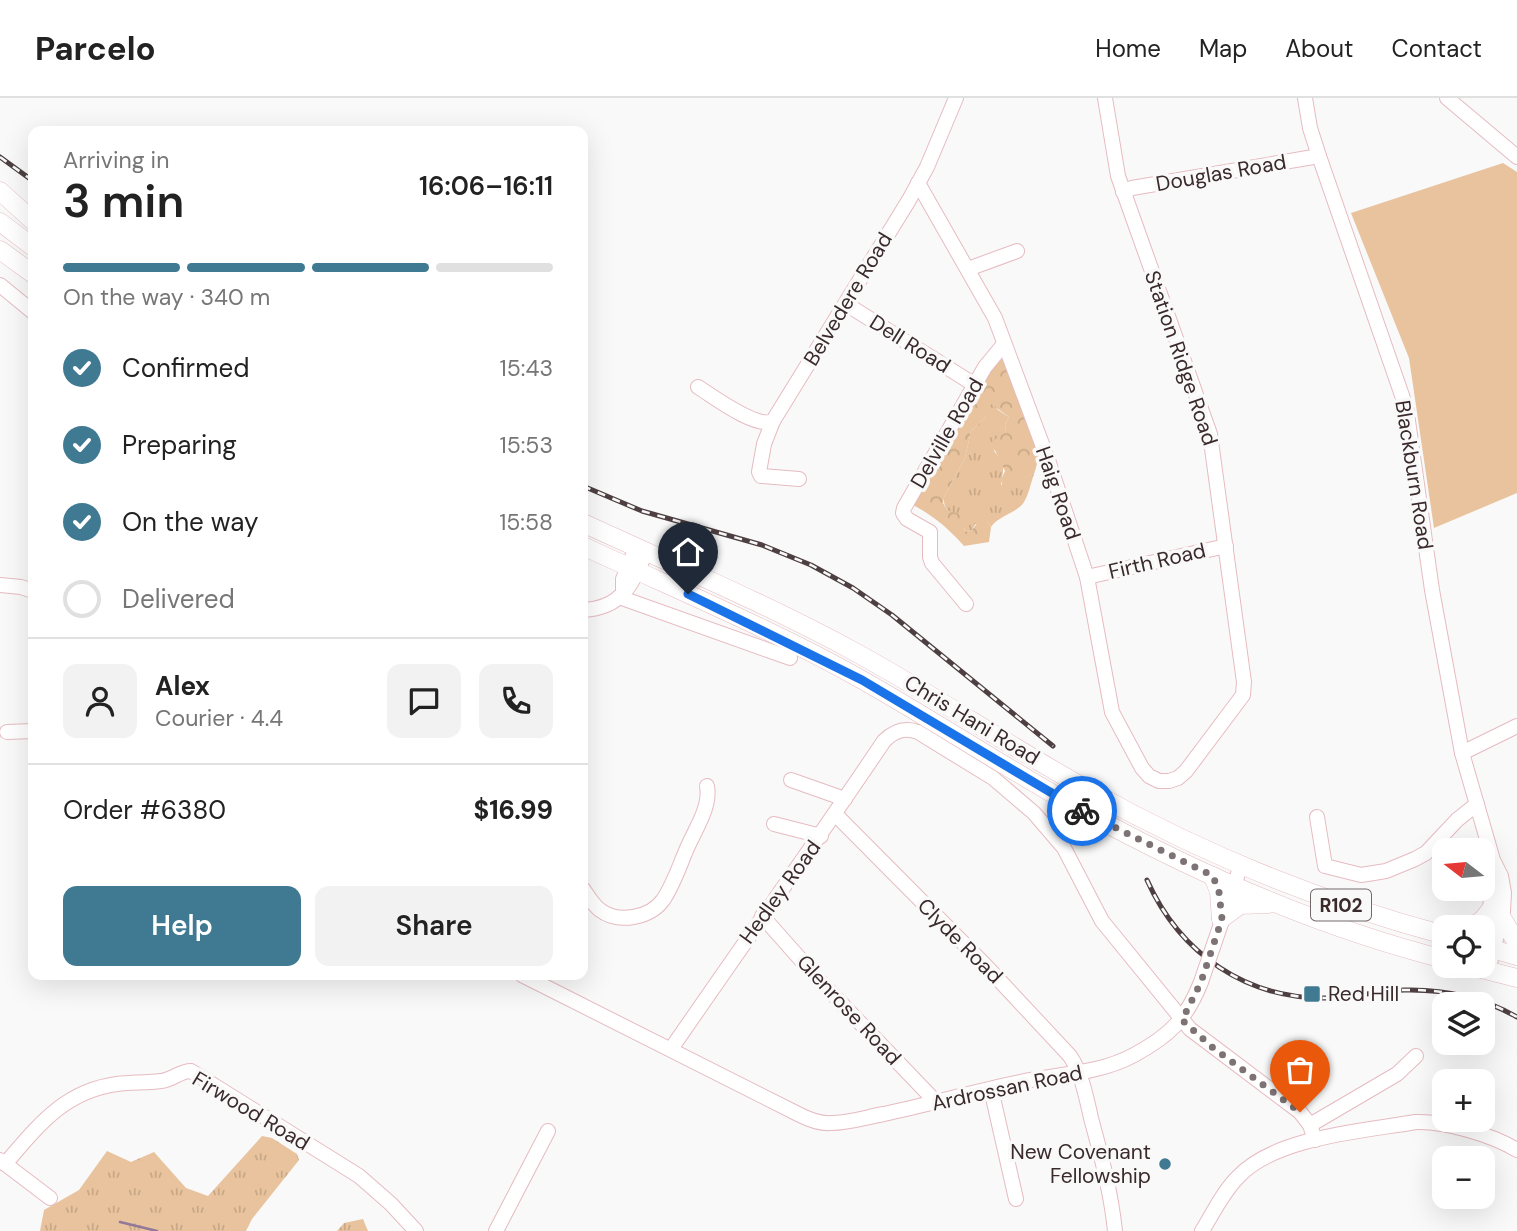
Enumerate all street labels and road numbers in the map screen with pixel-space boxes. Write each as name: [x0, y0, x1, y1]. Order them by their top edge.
street label: Douglas Road: [1154, 148, 1288, 198]
street label: Belvedere Road: [797, 227, 899, 371]
street label: Station Ridge Road: [1138, 267, 1224, 449]
street label: Dell Road: [864, 308, 956, 380]
street label: Delville Road: [904, 373, 990, 493]
street label: Blackburn Road: [1388, 398, 1440, 552]
street label: Haig Road: [1029, 443, 1087, 543]
street label: Firth Road: [1106, 536, 1208, 586]
street label: Chris Hani Road: [899, 669, 1045, 771]
street label: Hedley Road: [733, 835, 827, 949]
road number: R102: [1311, 890, 1371, 920]
street label: Clyde Road: [911, 892, 1009, 990]
street label: Glenrose Road: [791, 949, 907, 1071]
street label: Ardrossan Road: [929, 1058, 1085, 1118]
street label: Firwood Road: [187, 1065, 315, 1157]

